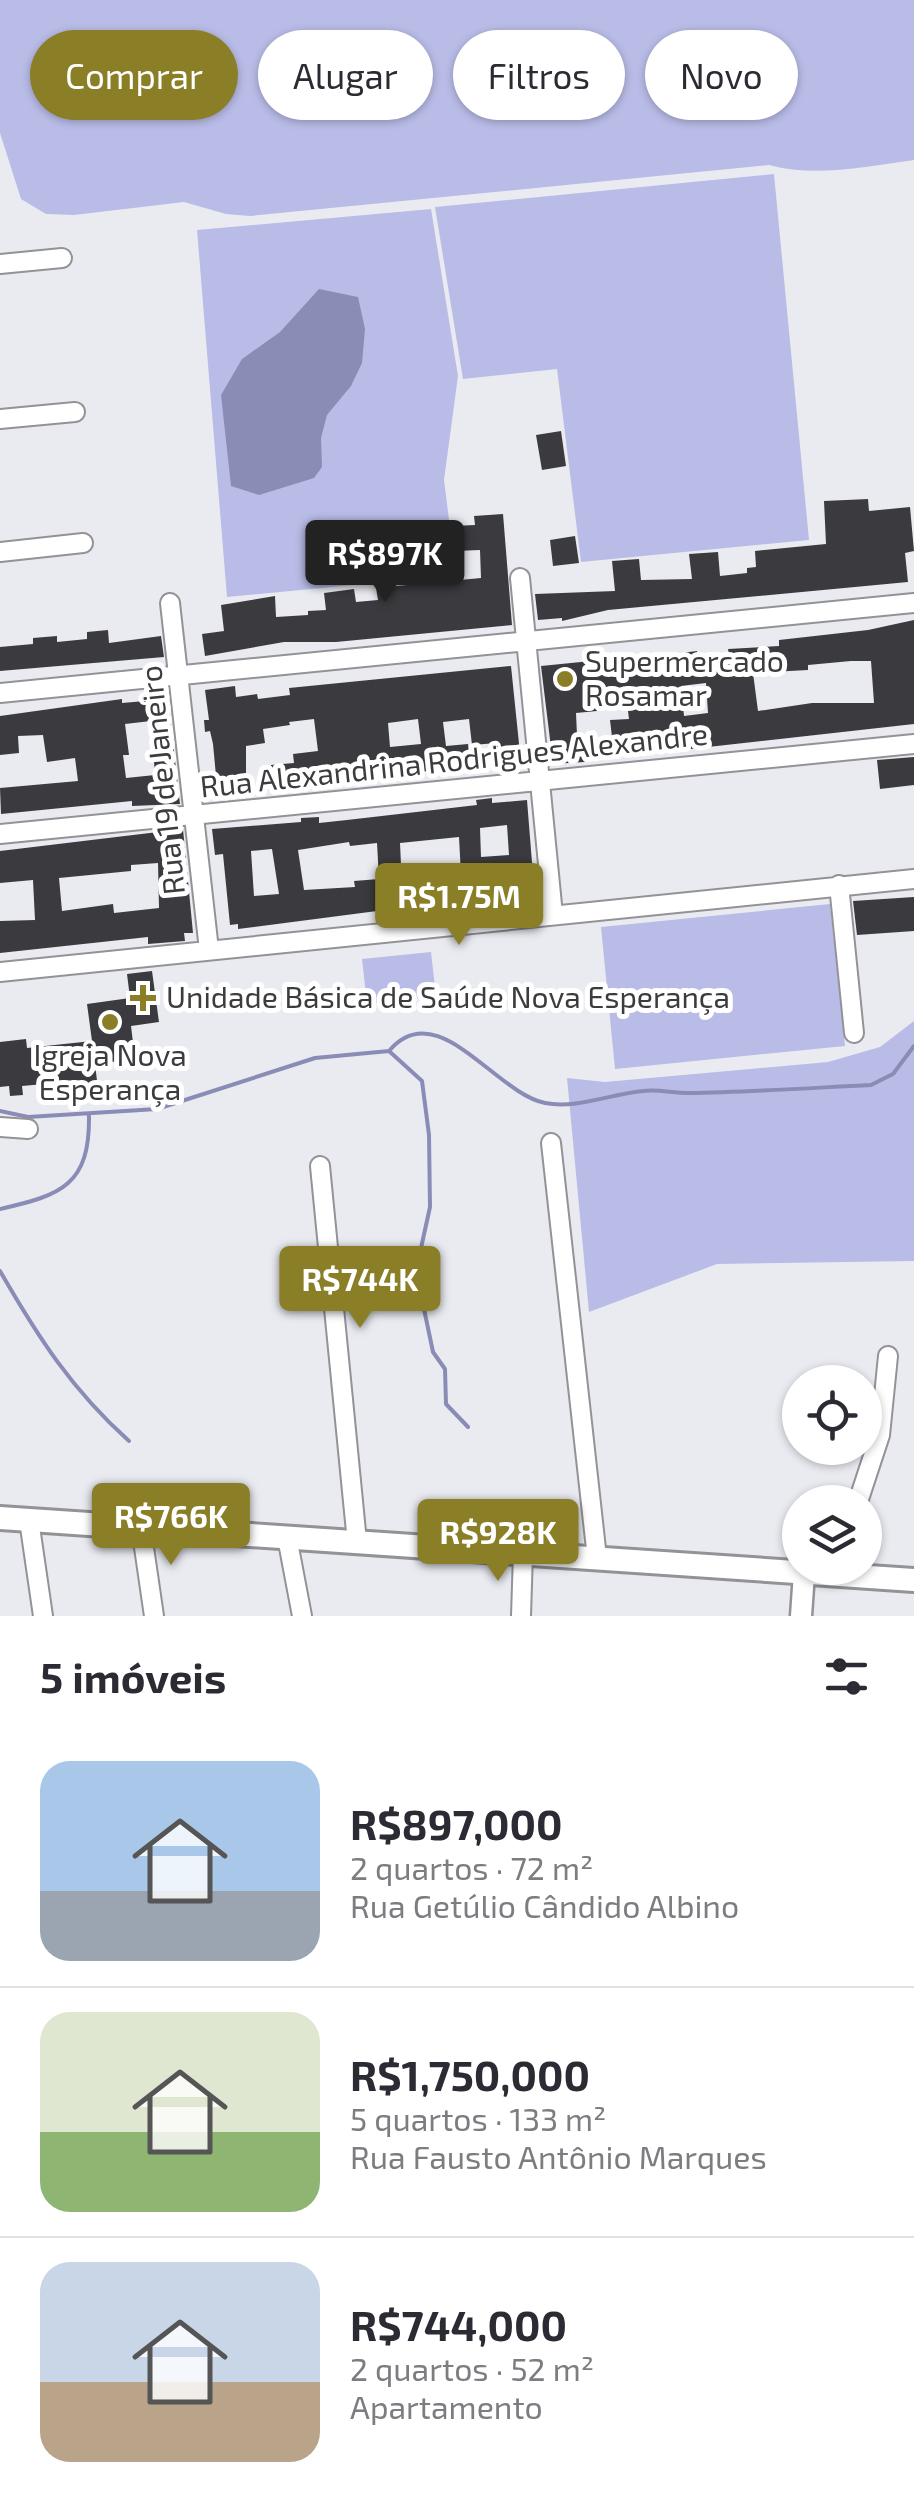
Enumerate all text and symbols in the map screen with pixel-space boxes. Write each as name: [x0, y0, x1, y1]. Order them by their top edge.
chip: Comprar: [30, 30, 238, 120]
chip: Alugar: [258, 30, 433, 120]
chip: Filtros: [453, 30, 625, 120]
chip: Novo: [645, 30, 798, 120]
pin: R$897K: [304, 520, 466, 605]
text: R$897K: [327, 533, 443, 571]
place label: Supermercado Rosamar: [585, 642, 784, 712]
street label: Rua 19 de Janeiro: [131, 664, 191, 897]
marker: Supermercado Rosamar: [554, 668, 576, 690]
street label: Rua Alexandrina Rodrigues Alexandre: [198, 714, 709, 804]
pin: R$1.75M: [367, 863, 551, 948]
text: R$1.75M: [397, 876, 521, 914]
place label: Unidade Básica de Saúde Nova Esperança: [166, 978, 730, 1015]
marker: Unidade Básica de Saúde Nova Esperança: [130, 985, 156, 1011]
marker: Igreja Nova Esperança: [99, 1011, 121, 1033]
place label: Igreja Nova Esperança: [33, 1036, 187, 1107]
pin: R$744K: [279, 1246, 441, 1331]
text: R$744K: [301, 1259, 419, 1297]
map controls: [782, 1365, 882, 1585]
button: locate: [782, 1365, 882, 1465]
pin: R$766K: [90, 1483, 252, 1568]
button: layers: [782, 1485, 882, 1585]
text: R$766K: [114, 1496, 228, 1534]
pin: R$928K: [417, 1499, 579, 1584]
text: R$928K: [440, 1512, 556, 1550]
icon: filters: [819, 1649, 874, 1704]
text: 5 imóveis: [40, 1651, 226, 1701]
text: R$897,000: [350, 1798, 563, 1848]
icon: home: [120, 1801, 240, 1921]
text: 2 quartos · 72 m²: [350, 1848, 593, 1886]
text: Rua Getúlio Cândido Albino: [350, 1886, 739, 1924]
text: R$1,750,000: [350, 2049, 590, 2099]
icon: home: [120, 2052, 240, 2172]
text: 5 quartos · 133 m²: [350, 2099, 606, 2137]
text: Rua Fausto Antônio Marques: [350, 2137, 767, 2175]
text: R$744,000: [350, 2299, 567, 2349]
icon: home: [120, 2302, 240, 2422]
text: 2 quartos · 52 m²: [350, 2349, 594, 2387]
text: Apartamento: [350, 2387, 543, 2425]

